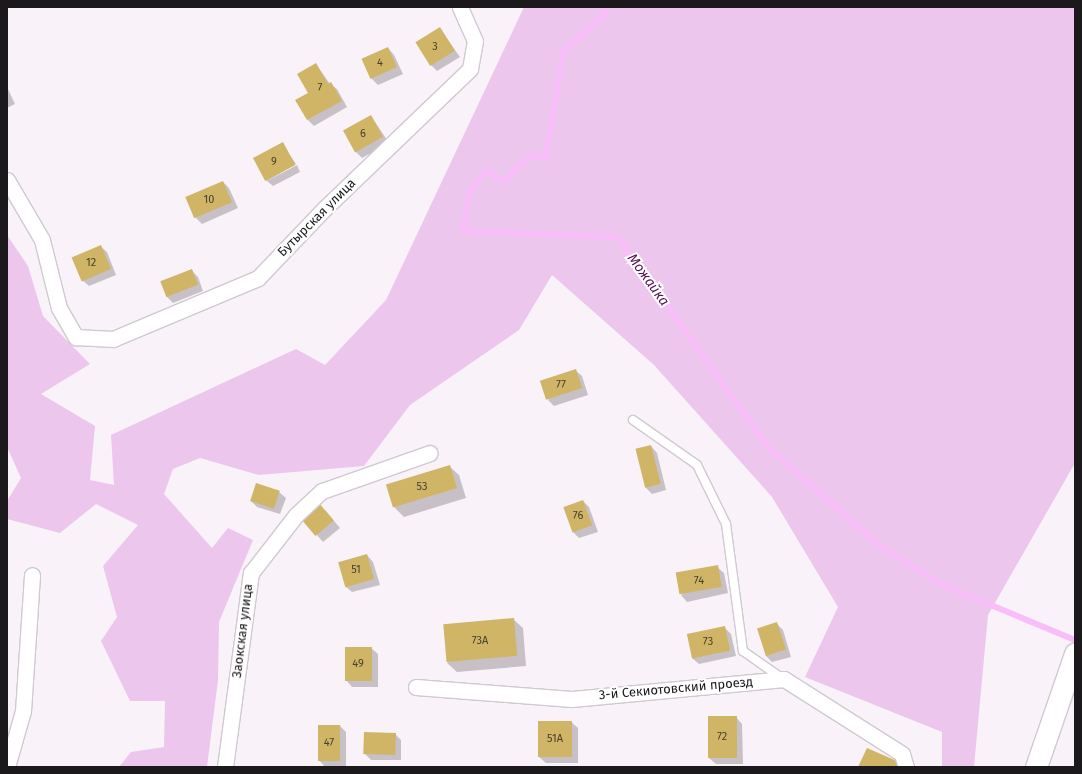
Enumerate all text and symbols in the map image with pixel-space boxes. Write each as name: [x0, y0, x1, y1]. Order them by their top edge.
house number: 3: [432, 40, 438, 54]
house number: 4: [377, 56, 383, 70]
house number: 7: [318, 81, 322, 95]
house number: 6: [360, 127, 366, 141]
house number: 9: [271, 155, 277, 169]
street label: Бутырская улица: [275, 176, 359, 260]
house number: 10: [204, 193, 214, 207]
water label: Можайка: [623, 251, 673, 309]
house number: 12: [86, 256, 96, 270]
house number: 77: [556, 378, 566, 392]
house number: 53: [417, 480, 427, 494]
house number: 76: [573, 509, 583, 523]
house number: 51: [351, 563, 361, 577]
house number: 74: [694, 574, 704, 588]
street label: Заокская улица: [229, 583, 257, 679]
house number: 73А: [472, 634, 488, 648]
house number: 73: [703, 635, 713, 649]
house number: 49: [352, 657, 364, 671]
street label: 3-й Секиотовский проезд: [598, 674, 754, 704]
house number: 72: [717, 730, 727, 744]
house number: 51А: [547, 732, 563, 746]
house number: 47: [324, 736, 334, 750]

